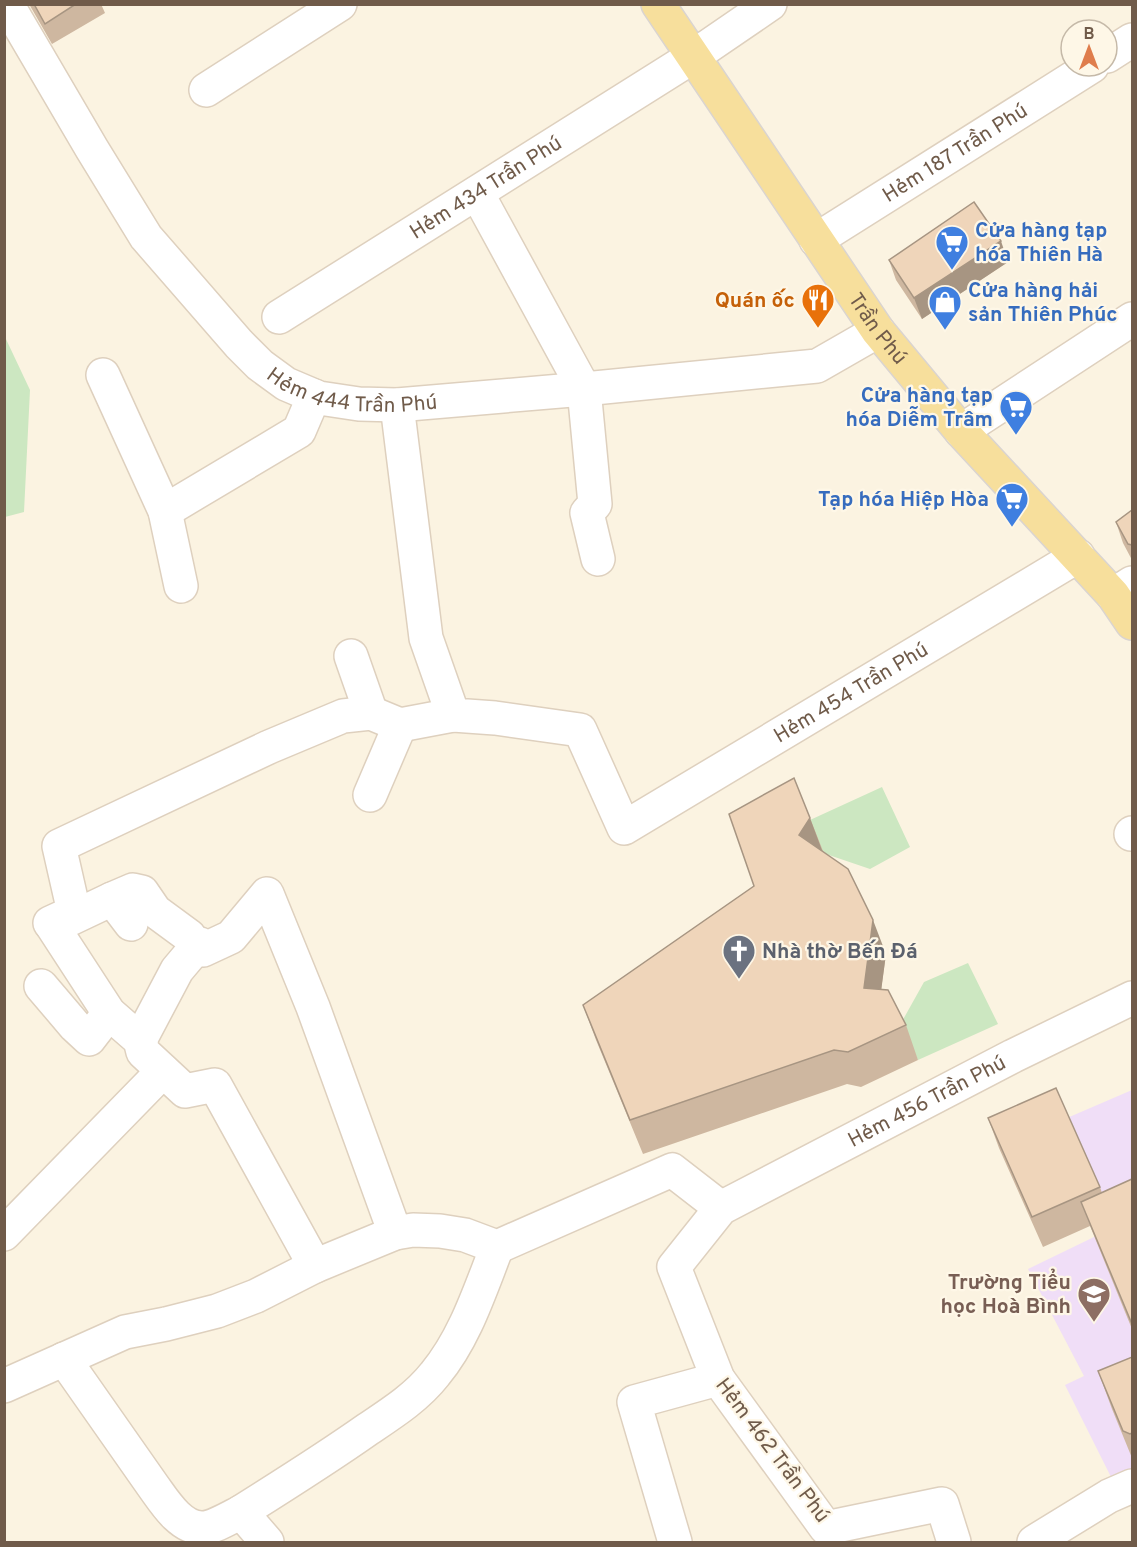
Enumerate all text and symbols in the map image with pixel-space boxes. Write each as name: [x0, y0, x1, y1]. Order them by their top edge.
north arrow: [1059, 18, 1119, 78]
text: B: [1083, 25, 1095, 45]
street label: Hẻm 187 Trần Phú: [878, 98, 1033, 210]
street label: Hẻm 434 Trần Phú: [405, 130, 567, 246]
place label: Cửa hàng tạp hóa Thiên Hà: [975, 218, 1107, 269]
supermarket icon: Cửa hàng tạp hóa Thiên Hà: [934, 224, 970, 271]
place label: Cửa hàng hải sản Thiên Phúc: [968, 278, 1118, 329]
restaurant icon: Quán ốc: [800, 282, 836, 329]
shop icon: Cửa hàng hải sản Thiên Phúc: [927, 284, 963, 331]
place label: Quán ốc: [715, 288, 795, 315]
street label: Trần Phú: [841, 288, 912, 371]
street label: Hẻm 444 Trần Phú: [261, 362, 438, 420]
place label: Cửa hàng tạp hóa Diễm Trâm: [845, 383, 993, 434]
supermarket icon: Cửa hàng tạp hóa Diễm Trâm: [998, 389, 1034, 436]
supermarket icon: Tạp hóa Hiệp Hòa: [994, 481, 1030, 528]
place label: Tạp hóa Hiệp Hòa: [818, 487, 989, 514]
street label: Hẻm 454 Trần Phú: [769, 637, 934, 750]
church icon: Nhà thờ Bến Đá: [721, 933, 757, 980]
place label: Nhà thờ Bến Đá: [762, 939, 918, 966]
street label: Hẻm 456 Trần Phú: [844, 1050, 1011, 1155]
place label: Trường Tiểu học Hoà Bình: [941, 1268, 1071, 1321]
school or university icon: Trường Tiểu học Hoà Bình: [1076, 1276, 1112, 1323]
street label: Hẻm 462 Trần Phú: [709, 1373, 835, 1529]

